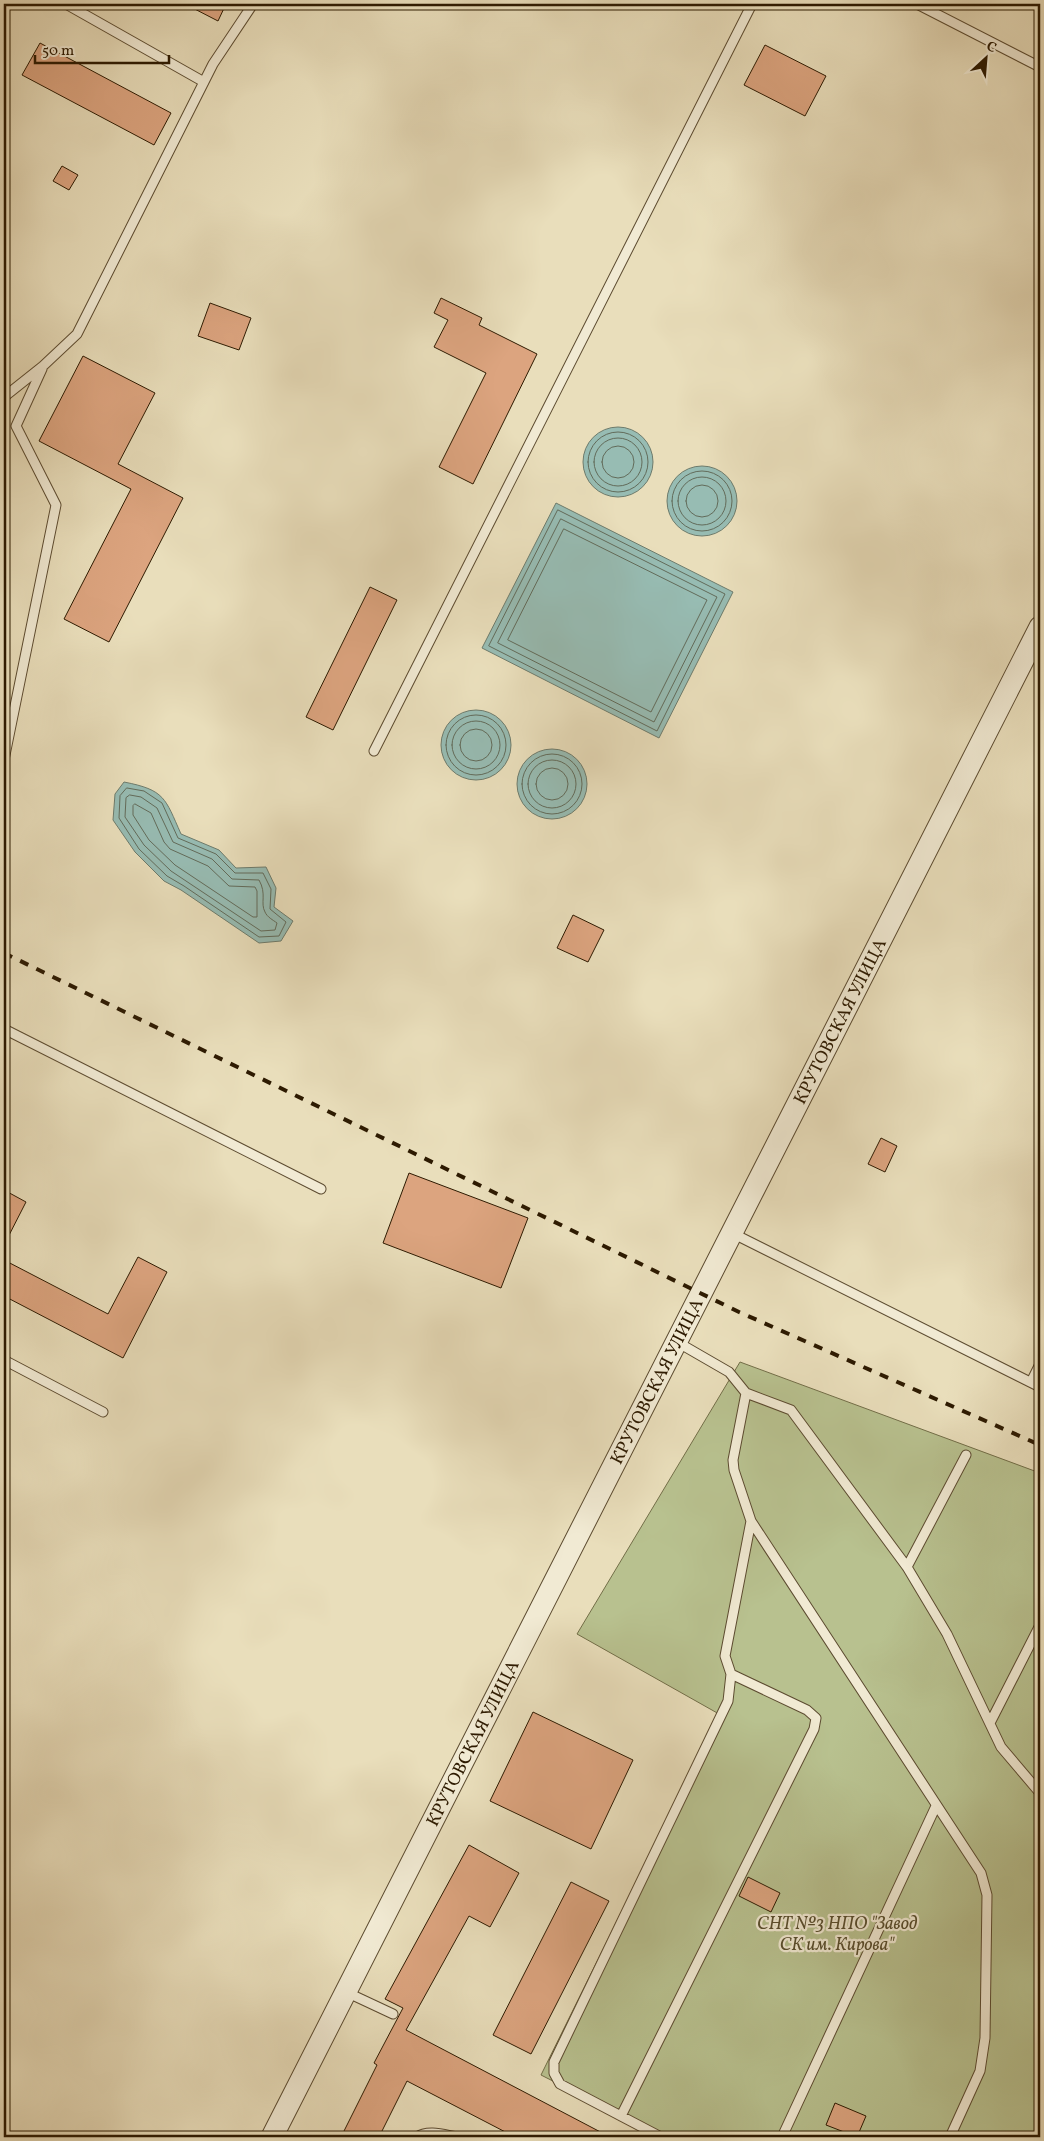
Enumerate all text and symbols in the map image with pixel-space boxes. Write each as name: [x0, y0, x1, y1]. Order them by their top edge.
scale bar: [35, 32, 169, 64]
north arrow: [962, 32, 1012, 82]
text: С: [983, 37, 999, 58]
text: 50 m: [42, 41, 74, 62]
street label: КРУТОВСКАЯ УЛИЦА: [788, 934, 894, 1109]
street label: КРУТОВСКАЯ УЛИЦА: [605, 1294, 711, 1469]
street label: КРУТОВСКАЯ УЛИЦА: [421, 1656, 527, 1831]
park label: СНТ №3 НПО "Завод СК им. Кирова": [757, 1912, 918, 1958]

